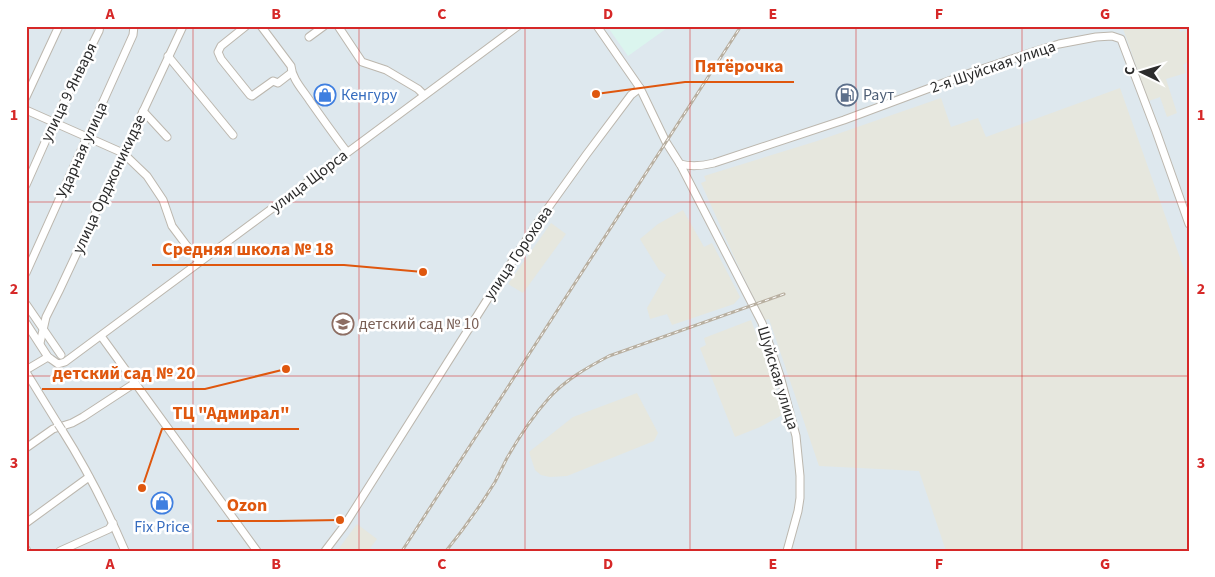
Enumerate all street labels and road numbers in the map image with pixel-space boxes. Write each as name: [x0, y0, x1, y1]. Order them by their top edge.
street label: 2-я Шуйская улица: [927, 35, 1059, 99]
street label: улица 9 Января: [35, 39, 103, 145]
street label: Ударная улица: [51, 98, 113, 202]
street label: улица Орджоникидзе: [67, 111, 151, 257]
street label: улица Щорса: [266, 145, 352, 217]
street label: улица Горохова: [478, 202, 558, 304]
street label: Шуйская улица: [752, 324, 804, 432]

